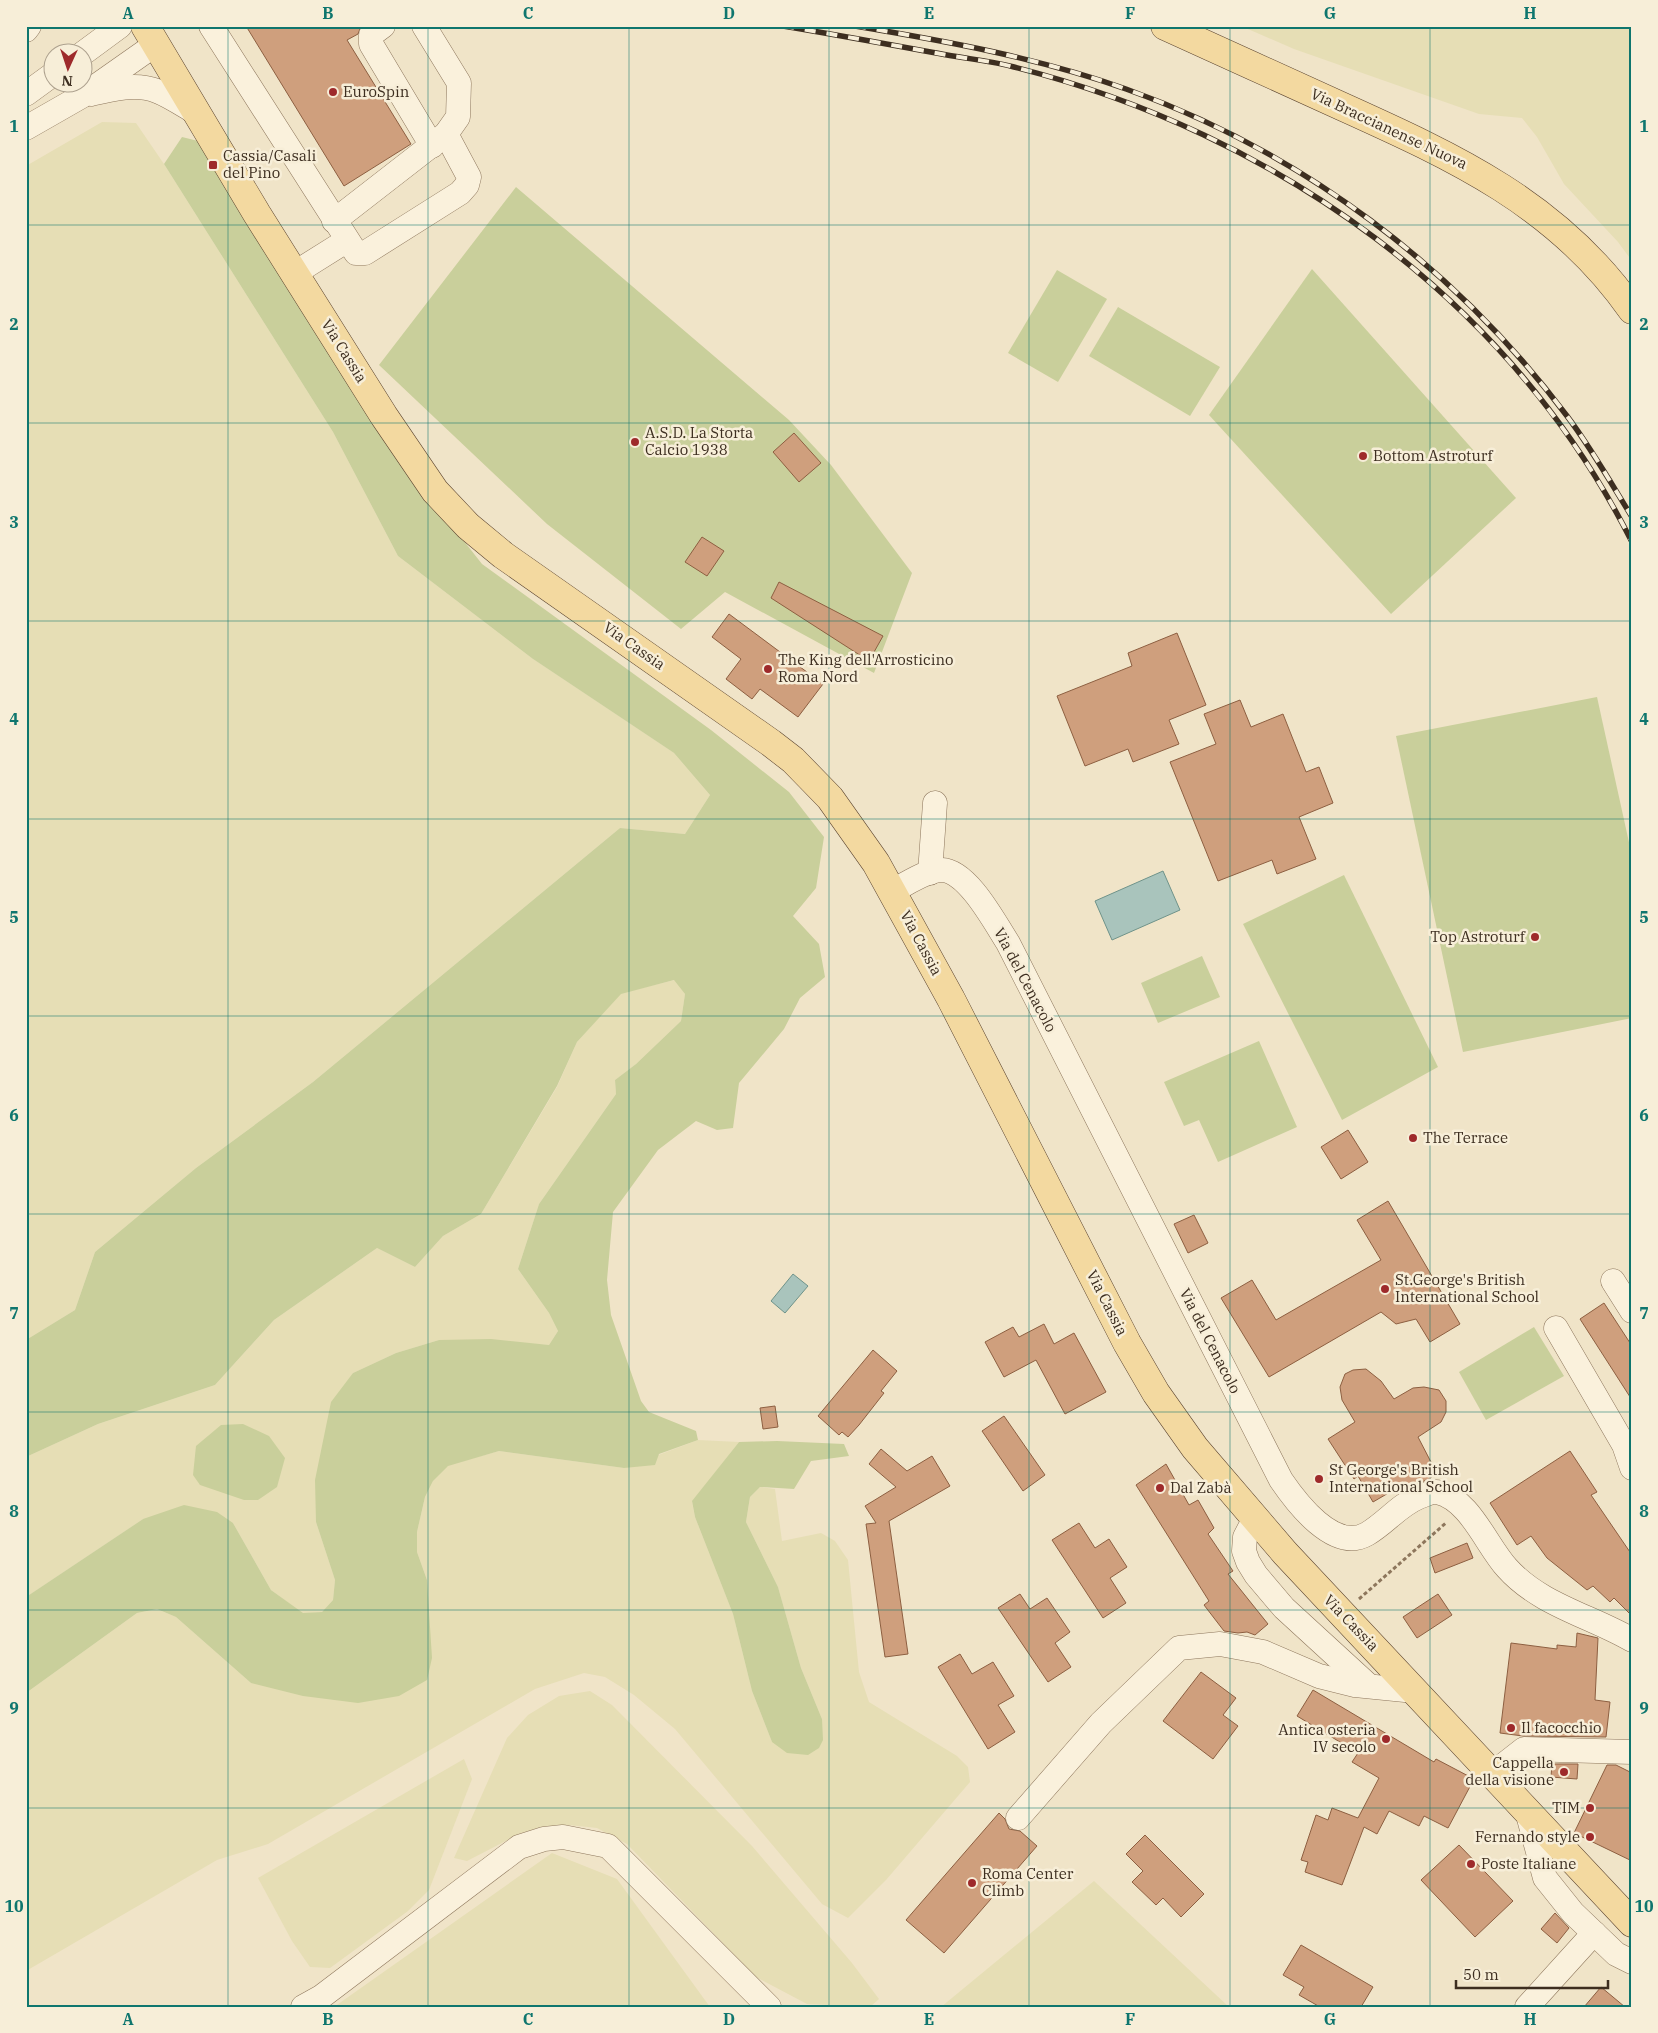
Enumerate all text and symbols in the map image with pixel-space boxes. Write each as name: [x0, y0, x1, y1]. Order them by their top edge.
text: A: [122, 3, 134, 23]
text: B: [322, 3, 334, 23]
text: C: [523, 3, 533, 23]
text: D: [723, 3, 735, 23]
text: E: [924, 3, 934, 23]
text: F: [1125, 3, 1135, 23]
text: G: [1324, 3, 1336, 23]
text: H: [1524, 3, 1537, 23]
north arrow: [42, 42, 92, 92]
text: N: [61, 72, 73, 90]
place label: EuroSpin: [343, 82, 410, 101]
street label: Via Braccianense Nuova: [1308, 84, 1470, 173]
marker: EuroSpin: [327, 86, 339, 98]
text: 1: [9, 116, 19, 136]
text: 1: [1639, 116, 1649, 136]
place label: Cassia/Casali del Pino: [223, 146, 316, 182]
marker: Cassia/Casali del Pino: [207, 159, 219, 171]
text: 2: [9, 314, 19, 334]
text: 2: [1639, 314, 1649, 334]
street label: Via Cassia: [317, 315, 371, 386]
place label: A.S.D. La Storta Calcio 1938: [645, 423, 753, 459]
marker: A.S.D. La Storta Calcio 1938: [629, 436, 641, 448]
place label: Bottom Astroturf: [1373, 446, 1494, 465]
marker: Bottom Astroturf: [1357, 450, 1369, 462]
text: 3: [9, 512, 19, 532]
text: 3: [1639, 512, 1649, 532]
street label: Via Cassia: [600, 617, 669, 674]
place label: The King dell'Arrosticino Roma Nord: [778, 650, 953, 686]
marker: The King dell'Arrosticino Roma Nord: [762, 663, 774, 675]
text: 4: [9, 709, 19, 729]
text: 4: [1639, 709, 1649, 729]
text: 5: [9, 907, 19, 927]
street label: Via Cassia: [896, 907, 947, 979]
text: 5: [1639, 907, 1649, 927]
street label: Via del Cenacolo: [990, 924, 1061, 1035]
place label: Top Astroturf: [1430, 927, 1526, 946]
marker: Top Astroturf: [1529, 931, 1541, 943]
text: 6: [9, 1105, 19, 1125]
text: 6: [1639, 1105, 1649, 1125]
place label: The Terrace: [1423, 1128, 1508, 1147]
marker: The Terrace: [1407, 1132, 1419, 1144]
street label: Via Cassia: [1083, 1267, 1132, 1339]
place label: St.George's British International School: [1395, 1270, 1539, 1306]
marker: St.George's British International School: [1379, 1283, 1391, 1295]
street label: Via del Cenacolo: [1176, 1285, 1245, 1397]
text: 7: [9, 1303, 19, 1323]
text: 7: [1639, 1303, 1649, 1323]
place label: St George's British International School: [1329, 1460, 1473, 1496]
marker: St George's British International School: [1313, 1473, 1325, 1485]
place label: Dal Zabà: [1170, 1478, 1232, 1497]
marker: Dal Zabà: [1154, 1482, 1166, 1494]
text: 8: [9, 1501, 19, 1521]
text: 8: [1639, 1501, 1649, 1521]
street label: Via Cassia: [1320, 1590, 1383, 1655]
text: 9: [9, 1698, 19, 1718]
text: 9: [1639, 1698, 1649, 1718]
place label: Il facocchio: [1521, 1718, 1602, 1737]
place label: Antica osteria IV secolo: [1278, 1720, 1376, 1756]
marker: Il facocchio: [1505, 1722, 1517, 1734]
marker: Antica osteria IV secolo: [1380, 1733, 1392, 1745]
place label: Cappella della visione: [1465, 1753, 1554, 1789]
marker: Cappella della visione: [1558, 1766, 1570, 1778]
place label: TIM: [1552, 1798, 1580, 1817]
marker: TIM: [1584, 1802, 1596, 1814]
place label: Fernando style: [1475, 1827, 1580, 1846]
marker: Fernando style: [1584, 1831, 1596, 1843]
place label: Poste Italiane: [1481, 1854, 1576, 1873]
marker: Poste Italiane: [1465, 1858, 1477, 1870]
place label: Roma Center Climb: [982, 1864, 1074, 1900]
marker: Roma Center Climb: [966, 1877, 978, 1889]
text: 10: [4, 1896, 24, 1916]
text: 10: [1634, 1896, 1654, 1916]
scale bar: [1456, 1958, 1608, 1990]
text: 50 m: [1463, 1965, 1499, 1984]
text: A: [122, 2009, 134, 2029]
text: B: [322, 2009, 334, 2029]
text: C: [523, 2009, 533, 2029]
text: D: [723, 2009, 735, 2029]
text: E: [924, 2009, 934, 2029]
text: F: [1125, 2009, 1135, 2029]
text: G: [1324, 2009, 1336, 2029]
text: H: [1524, 2009, 1537, 2029]

